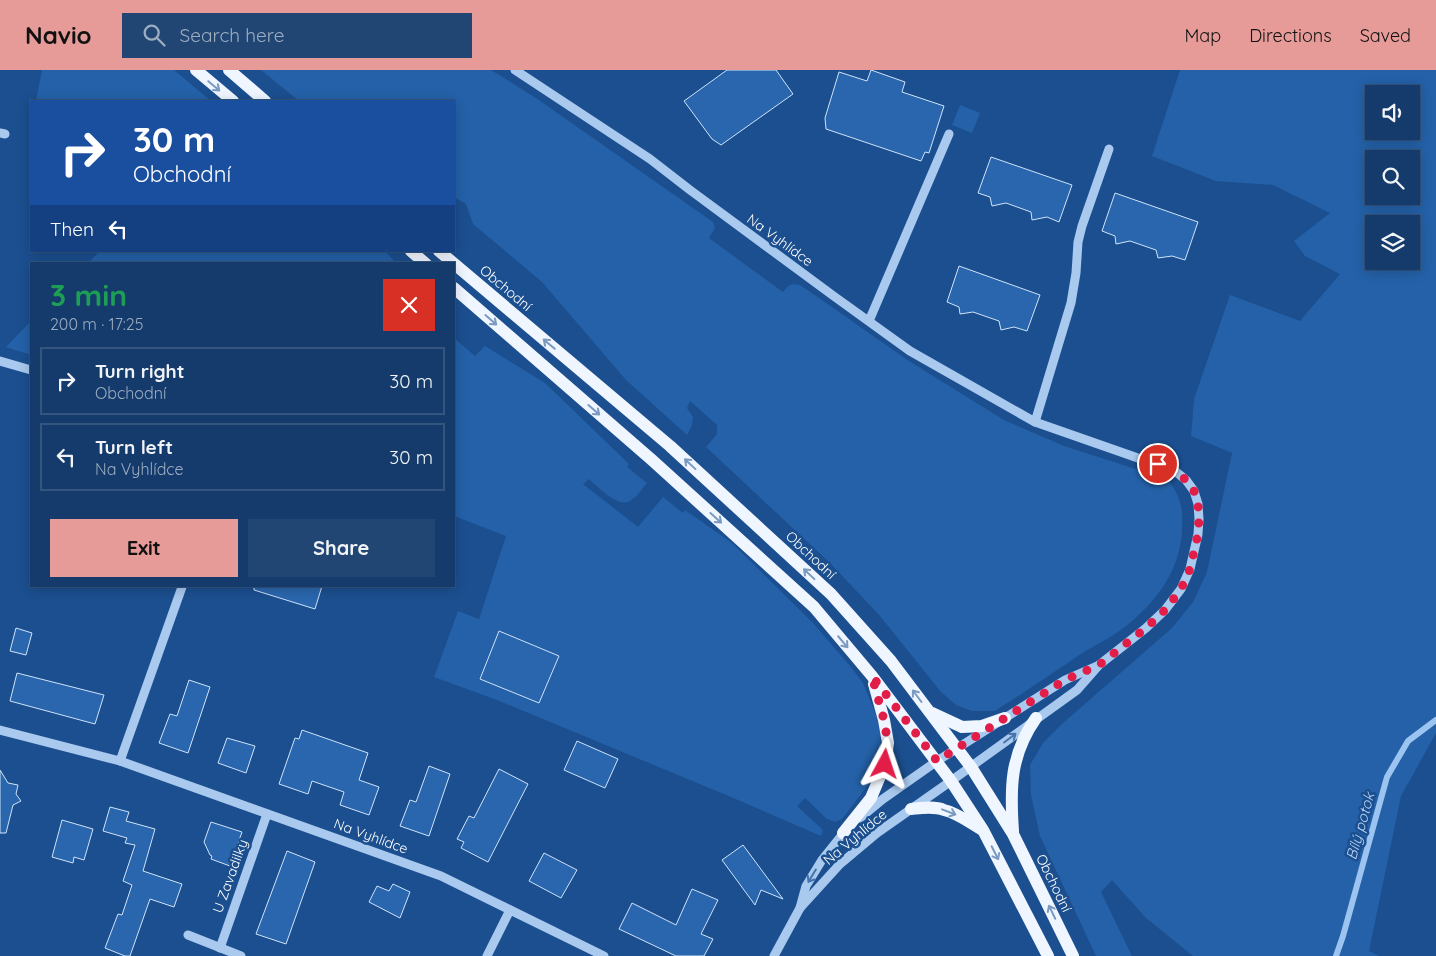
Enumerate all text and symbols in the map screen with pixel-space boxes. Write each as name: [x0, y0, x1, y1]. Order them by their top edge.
search box: [122, 13, 472, 58]
text: Navio: [25, 20, 92, 50]
icon: search: [140, 21, 168, 49]
text: Search here: [180, 23, 284, 47]
text: Map: [1184, 24, 1221, 47]
text: Directions: [1249, 24, 1332, 47]
text: Saved: [1360, 24, 1411, 47]
one-way arrow: [208, 80, 221, 91]
map controls: [1365, 85, 1420, 270]
button: sound: [1365, 85, 1420, 140]
text: 30 m: [133, 117, 215, 161]
icon: right: [50, 120, 115, 185]
button: search: [1365, 150, 1420, 205]
text: Obchodní: [133, 160, 231, 188]
street label: Na Vyhlídce: [743, 210, 817, 270]
icon: left: [104, 215, 132, 243]
button: layers: [1365, 215, 1420, 270]
text: Then: [50, 217, 94, 241]
street label: Obchodní: [476, 261, 536, 315]
text: 3 min: [50, 276, 127, 314]
button: close: [383, 279, 435, 331]
text: 200 m · 17:25: [50, 314, 143, 334]
one-way arrow: [484, 314, 497, 326]
one-way arrow: [543, 339, 556, 350]
text: Turn right: [95, 359, 184, 383]
icon: right: [52, 367, 80, 395]
text: 30 m: [389, 369, 433, 393]
text: Obchodní: [95, 383, 166, 403]
one-way arrow: [588, 404, 601, 416]
text: Turn left: [95, 435, 173, 459]
icon: left: [52, 443, 80, 471]
pin: [1137, 443, 1179, 485]
text: 30 m: [389, 445, 433, 469]
icon: arrive: [1144, 450, 1172, 478]
one-way arrow: [683, 458, 696, 470]
text: Na Vyhlídce: [95, 459, 184, 479]
one-way arrow: [709, 512, 722, 524]
button: Exit: [50, 519, 238, 577]
button: Share: [248, 519, 435, 577]
street label: Obchodní: [782, 527, 840, 583]
one-way arrow: [803, 568, 816, 580]
one-way arrow: [837, 635, 849, 648]
one-way arrow: [912, 689, 922, 703]
one-way arrow: [1003, 733, 1017, 743]
position arrow: [858, 737, 910, 789]
water label: Bílý potok: [1341, 788, 1379, 862]
street label: Na Vyhlídce: [820, 805, 891, 869]
one-way arrow: [941, 808, 956, 817]
street label: Na Vyhlídce: [331, 814, 411, 858]
street label: U Zavadilky: [208, 837, 252, 915]
one-way arrow: [991, 845, 1000, 860]
street label: Obchodní: [1032, 851, 1076, 915]
one-way arrow: [807, 868, 817, 882]
one-way arrow: [1047, 905, 1056, 920]

